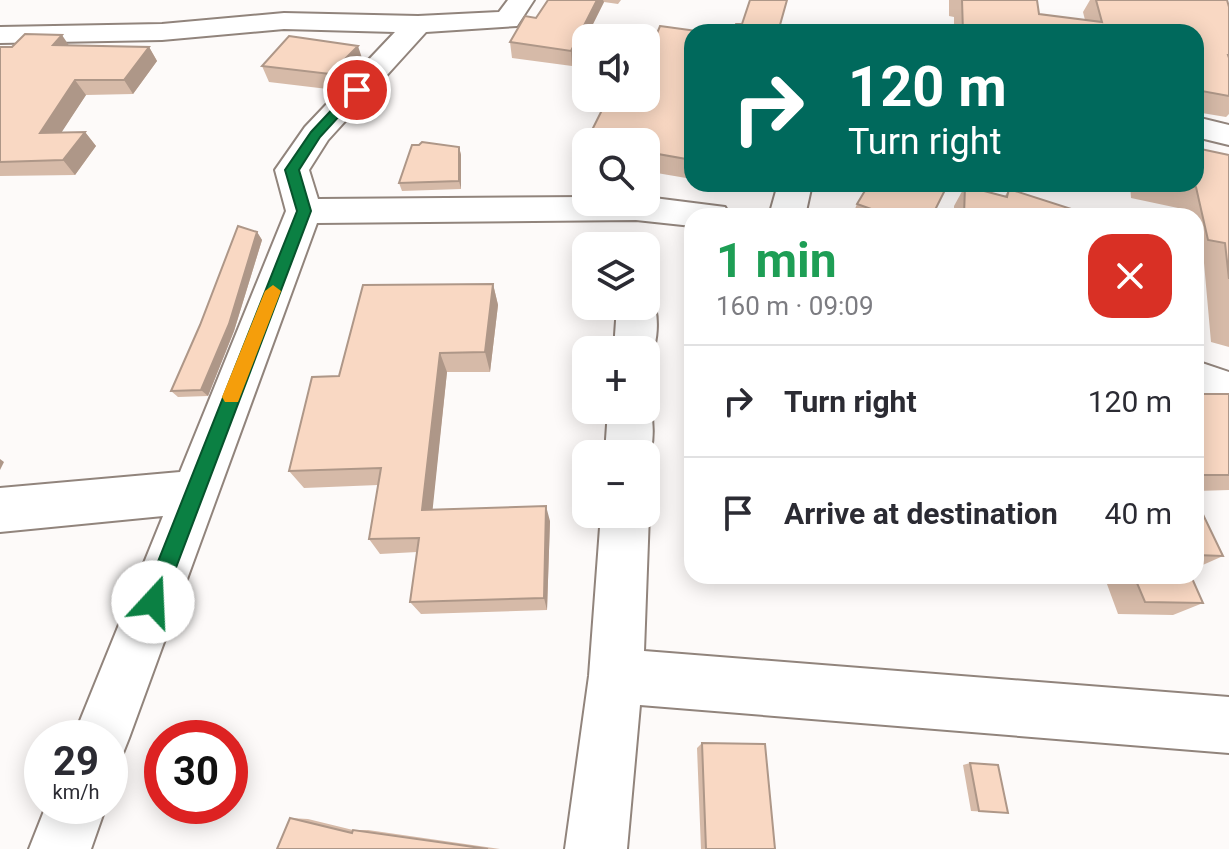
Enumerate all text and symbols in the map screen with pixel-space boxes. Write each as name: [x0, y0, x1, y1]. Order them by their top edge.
map controls: [572, 24, 660, 528]
button: sound: [572, 24, 660, 112]
text: 120 m: [848, 54, 1007, 120]
pin: [323, 56, 391, 124]
icon: right: [716, 56, 820, 160]
icon: arrive: [335, 68, 379, 112]
text: Turn right: [848, 121, 1001, 163]
button: search: [572, 128, 660, 216]
button: layers: [572, 232, 660, 320]
text: 1 min: [716, 232, 837, 289]
button: close: [1088, 234, 1172, 318]
text: 160 m · 09:09: [716, 291, 874, 321]
button: +: [572, 336, 660, 424]
icon: right: [716, 379, 760, 423]
text: Turn right: [784, 384, 917, 419]
text: 120 m: [1088, 384, 1172, 419]
button: −: [572, 440, 660, 528]
icon: arrive: [716, 491, 760, 535]
text: Arrive at destination: [784, 496, 1058, 531]
text: 40 m: [1105, 496, 1172, 531]
position arrow: [111, 560, 195, 644]
speed limit sign: 30: [144, 720, 248, 824]
text: 29: [53, 738, 99, 785]
text: km/h: [53, 780, 99, 804]

